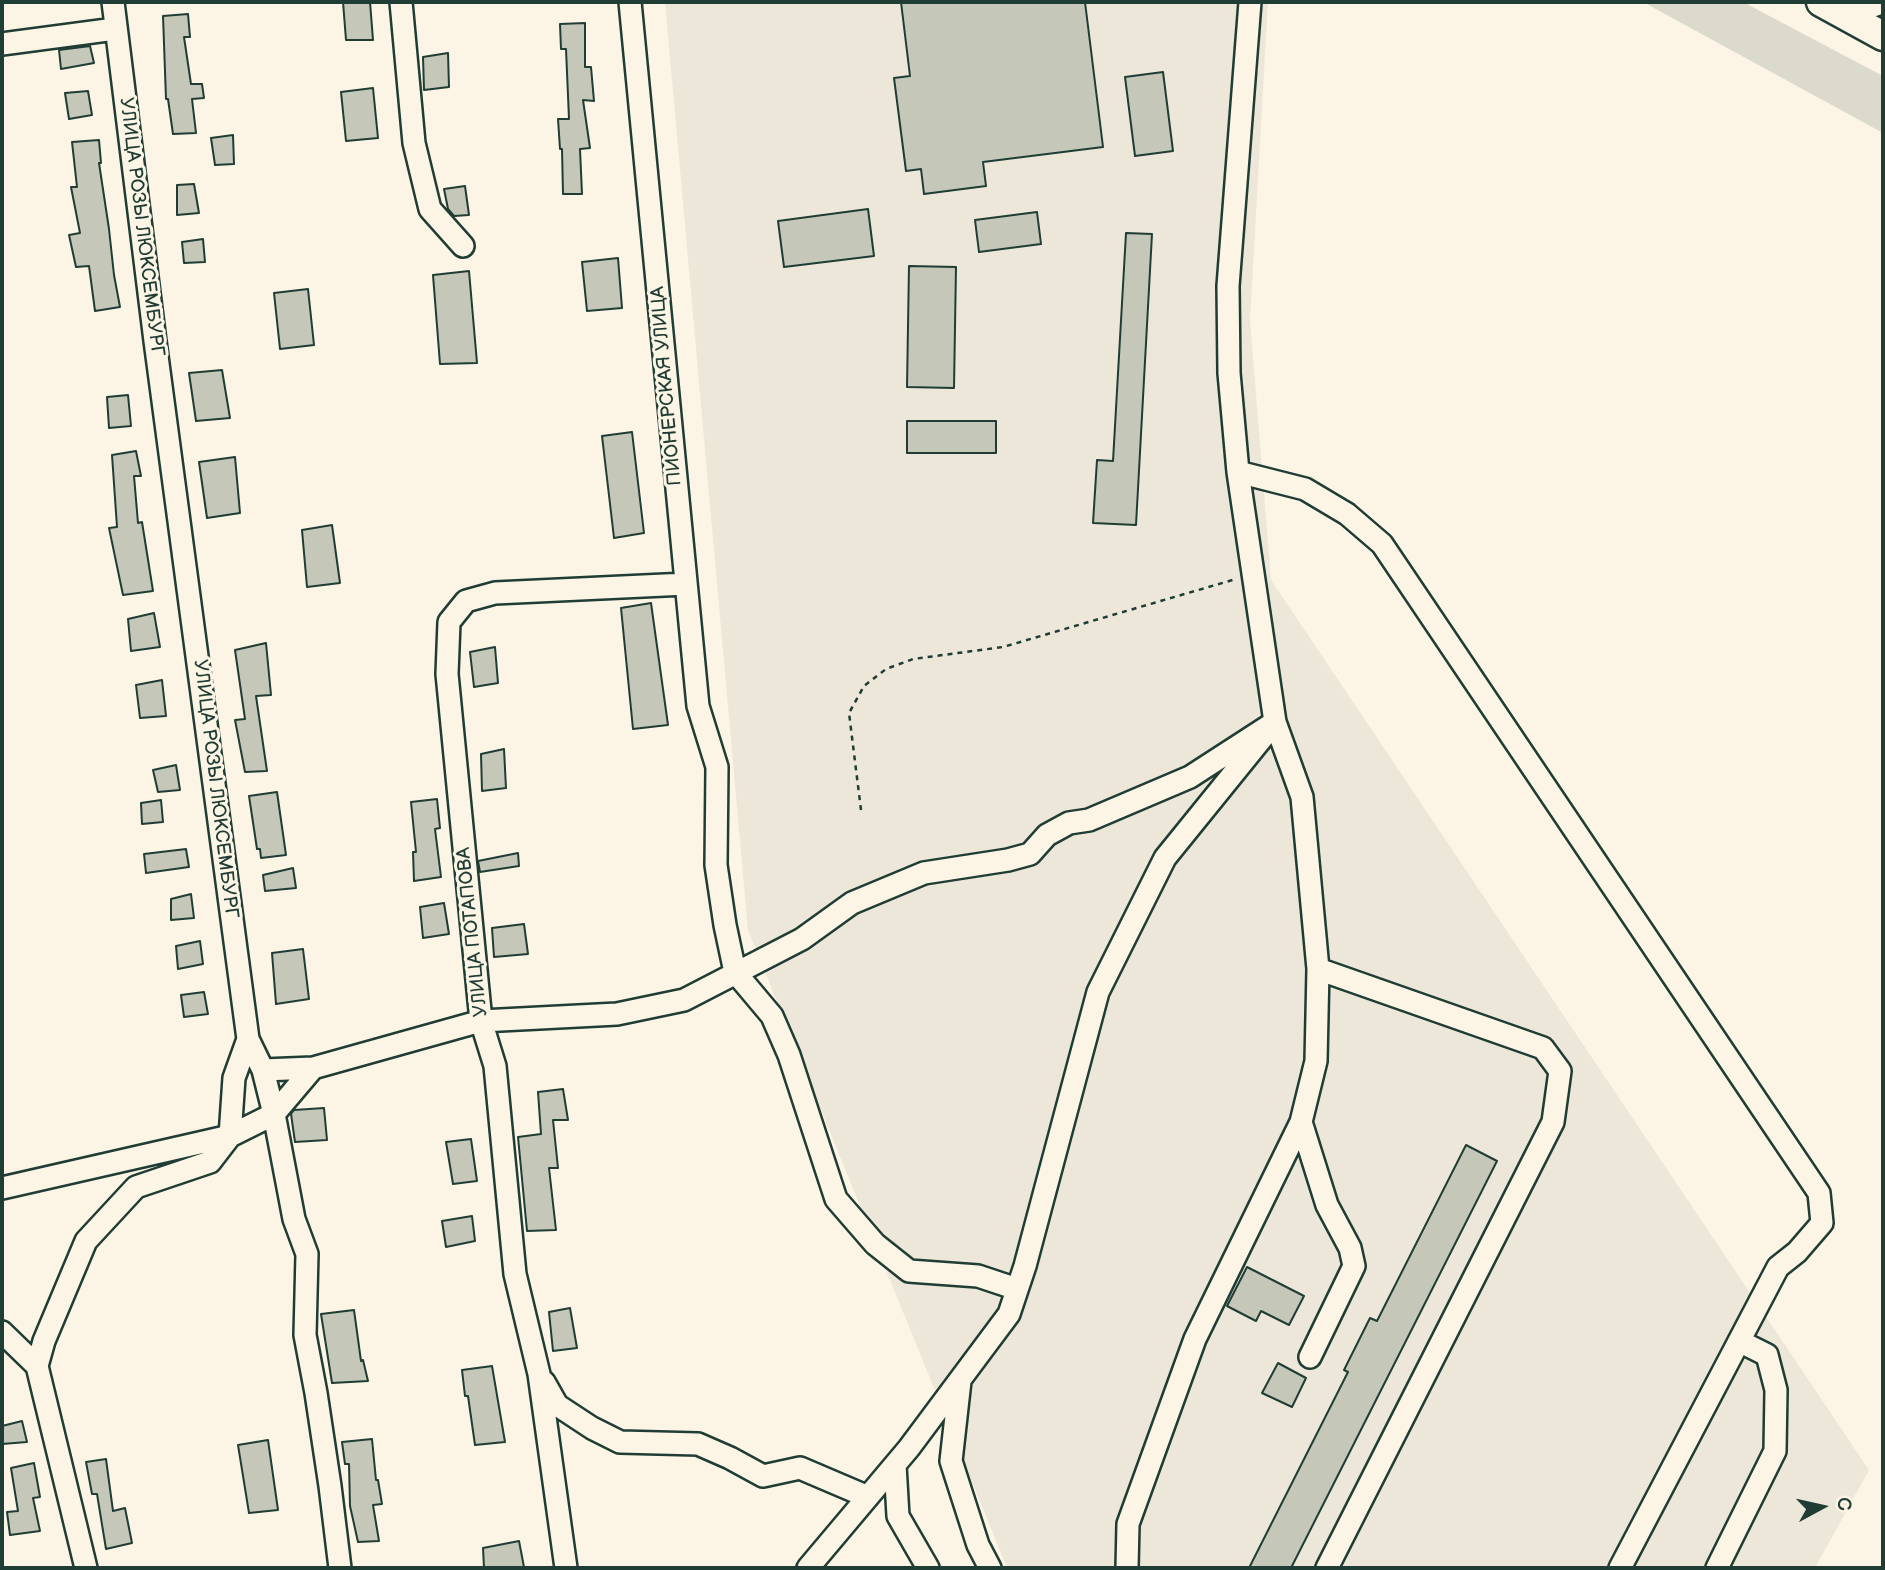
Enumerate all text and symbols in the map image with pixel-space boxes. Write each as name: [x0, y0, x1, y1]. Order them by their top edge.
street label: УЛИЦА РОЗЫ ЛЮКСЕМБУРГ: [114, 96, 168, 358]
street label: ПИОНЕРСКАЯ УЛИЦА: [647, 285, 687, 487]
street label: УЛИЦА РОЗЫ ЛЮКСЕМБУРГ: [188, 658, 242, 920]
street label: УЛИЦА ПОТАПОВА: [453, 846, 493, 1018]
north arrow: [1787, 1472, 1857, 1542]
text: С: [1831, 1496, 1856, 1512]

